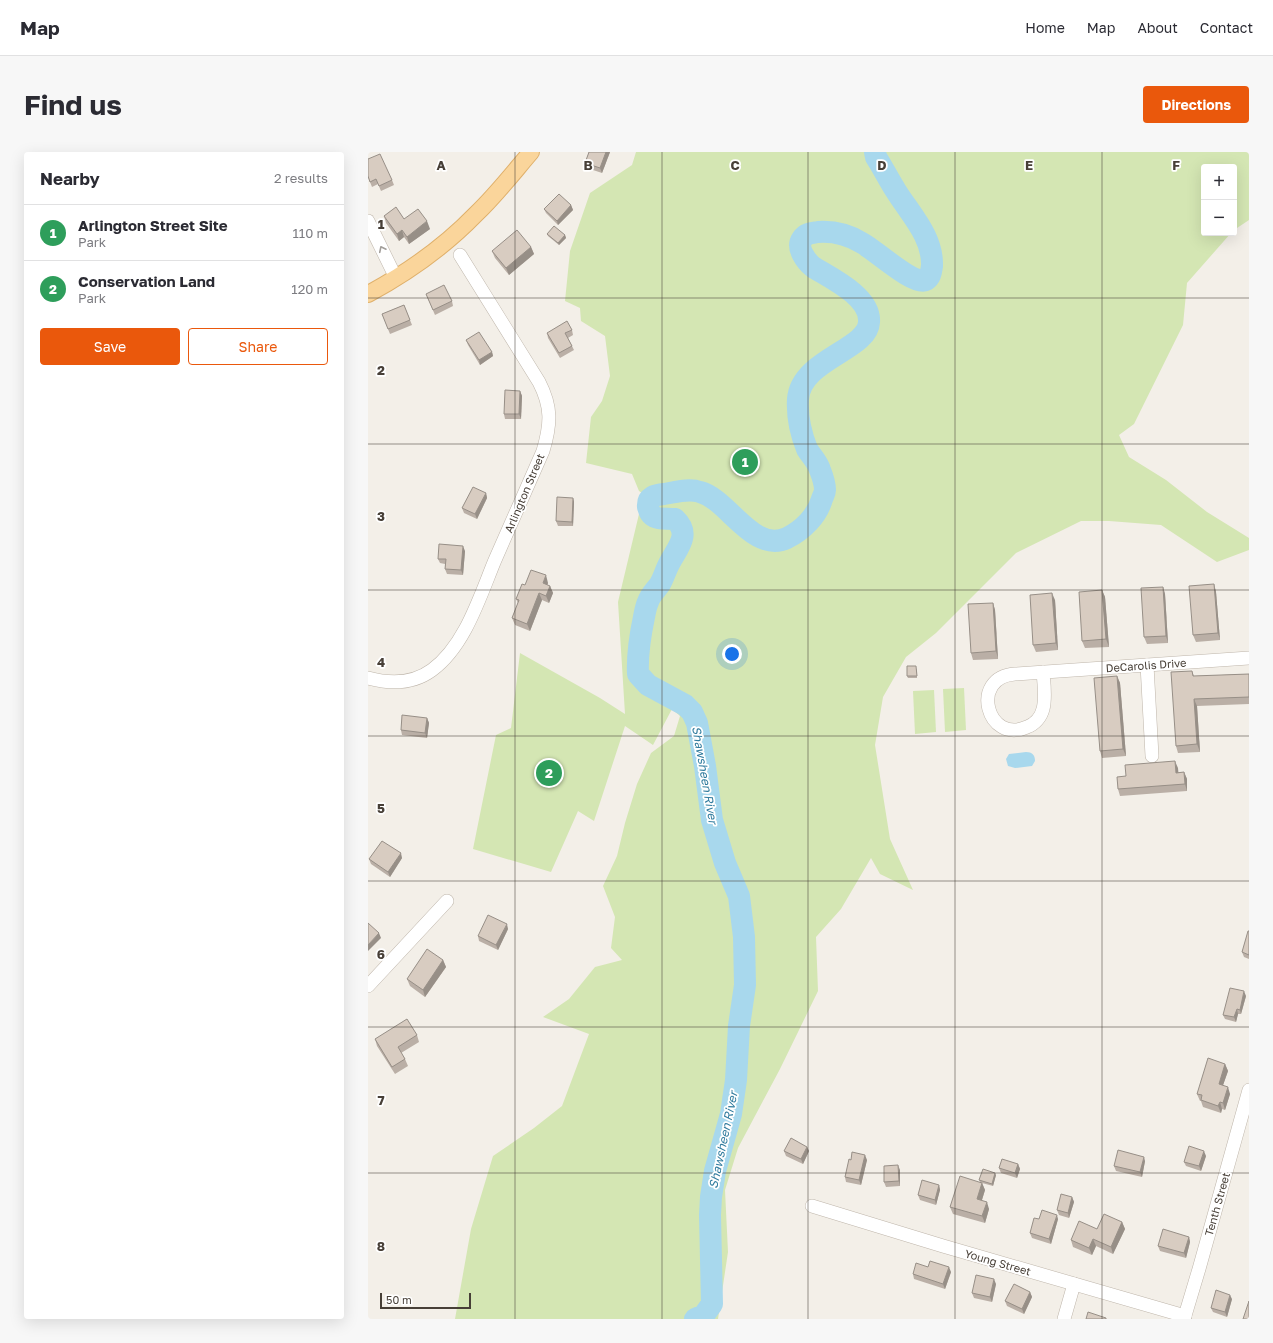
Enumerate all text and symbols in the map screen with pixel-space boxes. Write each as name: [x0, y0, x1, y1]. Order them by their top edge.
text: Map: [20, 16, 60, 39]
text: Home: [1025, 19, 1065, 36]
text: Map: [1087, 19, 1115, 36]
text: About: [1137, 19, 1178, 36]
text: Contact: [1200, 19, 1253, 36]
button: Directions: [1143, 86, 1249, 123]
text: Find us: [24, 88, 122, 121]
text: A: [436, 157, 446, 173]
text: B: [583, 157, 593, 173]
text: C: [730, 157, 740, 173]
text: D: [877, 157, 887, 173]
text: E: [1025, 157, 1033, 173]
text: F: [1172, 157, 1180, 173]
map controls: [1201, 164, 1237, 236]
button: +: [1201, 164, 1237, 200]
text: Nearby: [40, 168, 100, 189]
text: 2 results: [274, 170, 328, 186]
button: −: [1201, 200, 1237, 236]
text: Arlington Street Site: [78, 216, 228, 234]
text: 1: [378, 216, 385, 232]
text: 1: [50, 225, 56, 241]
text: 110 m: [293, 225, 328, 241]
text: Park: [78, 234, 106, 250]
one-way arrow: [379, 246, 387, 253]
text: Conservation Land: [78, 272, 215, 290]
text: 2: [49, 281, 57, 297]
text: 120 m: [291, 281, 328, 297]
text: Park: [78, 290, 106, 306]
button: Save: [40, 328, 180, 365]
button: Share: [188, 328, 328, 365]
text: 2: [377, 362, 385, 378]
pin: 1: [732, 447, 758, 477]
street label: Arlington Street: [501, 451, 547, 535]
text: 3: [377, 508, 385, 524]
your location: [722, 644, 742, 664]
text: 4: [377, 654, 385, 670]
street label: DeCarolis Drive: [1105, 656, 1187, 674]
water label: Shawsheen River: [689, 725, 721, 827]
pin: 2: [536, 758, 562, 788]
text: 5: [377, 800, 385, 816]
text: 6: [377, 946, 385, 962]
water label: Shawsheen River: [705, 1088, 741, 1190]
text: 7: [377, 1092, 385, 1108]
street label: Tenth Street: [1202, 1171, 1232, 1237]
text: 8: [377, 1238, 385, 1254]
street label: Young Street: [963, 1246, 1033, 1278]
scale bar: [380, 1291, 471, 1310]
text: 50 m: [386, 1293, 412, 1306]

